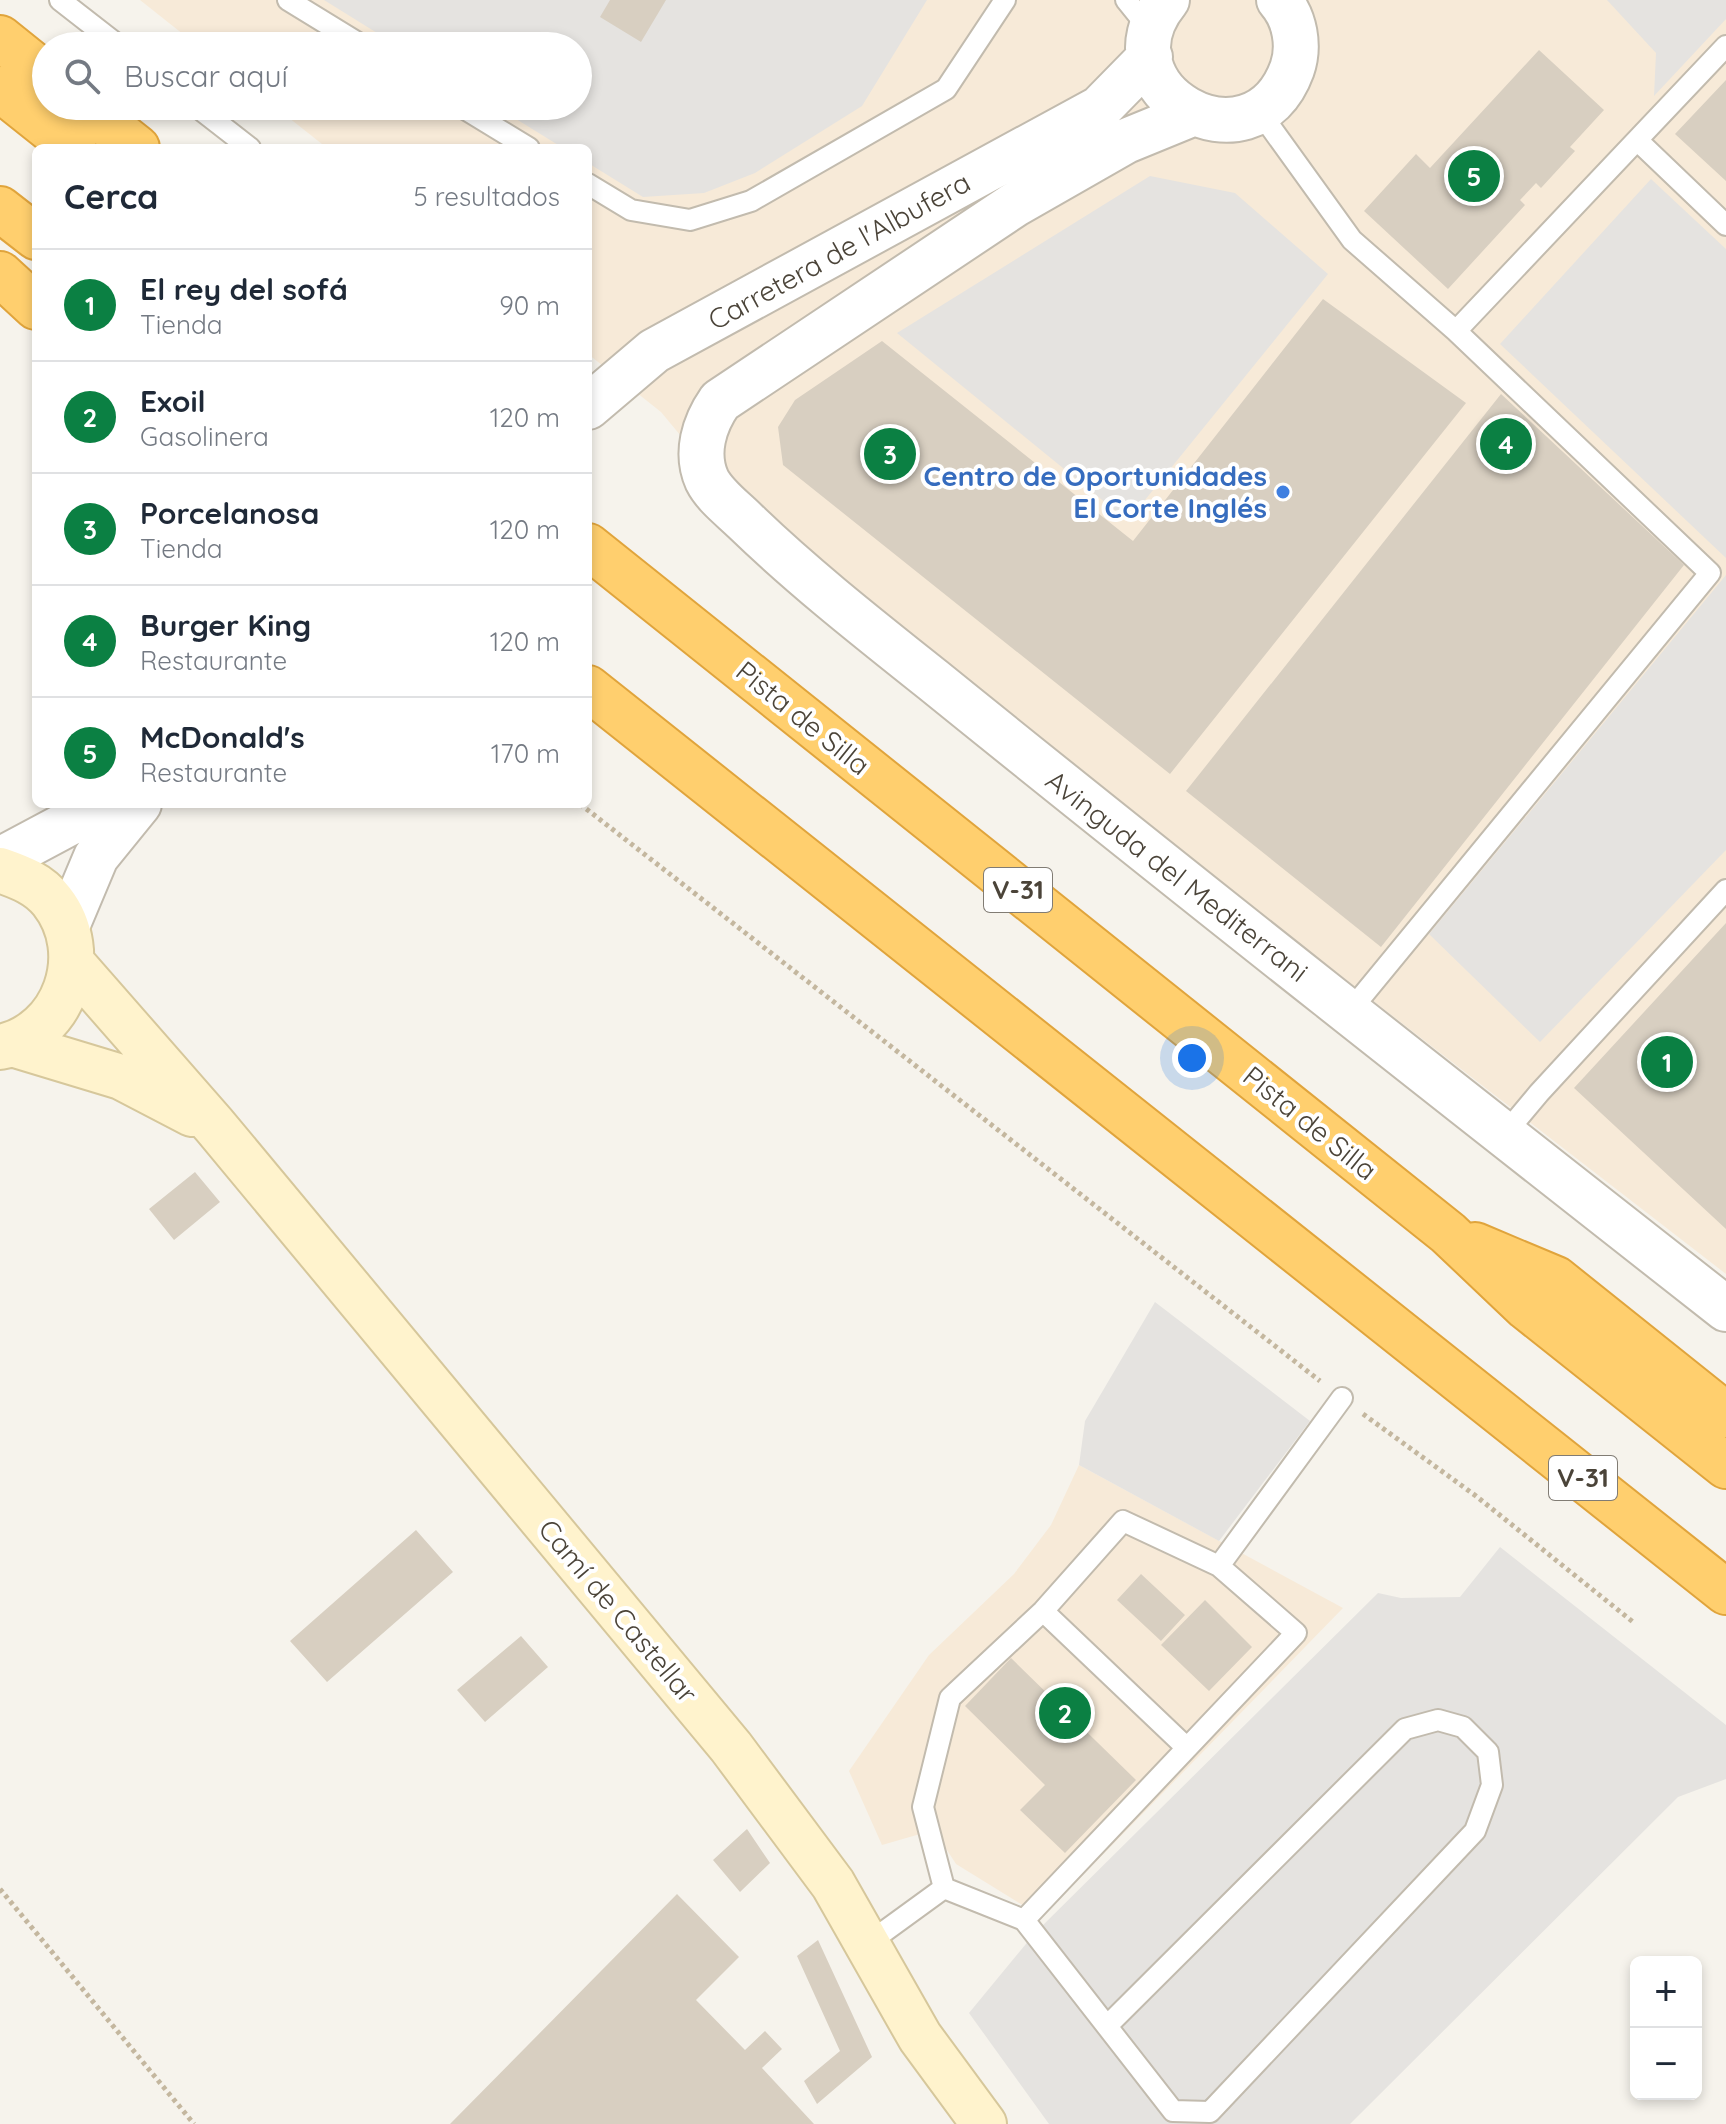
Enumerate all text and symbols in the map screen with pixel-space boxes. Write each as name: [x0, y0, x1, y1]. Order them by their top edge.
search box: [32, 32, 592, 120]
icon: search: [60, 54, 104, 98]
text: Buscar aquí: [124, 57, 288, 95]
pin: 5: [1448, 146, 1500, 206]
street label: Carretera de l'Albufera: [702, 164, 976, 337]
text: Cerca: [64, 175, 158, 218]
text: 5 resultados: [413, 180, 560, 213]
text: El rey del sofá: [140, 270, 348, 308]
text: 1: [85, 289, 95, 322]
text: 90 m: [499, 289, 560, 322]
text: Tienda: [140, 308, 223, 341]
text: Exoil: [140, 382, 206, 420]
text: 2: [83, 401, 97, 434]
text: 120 m: [490, 401, 560, 434]
pin: 4: [1480, 414, 1532, 474]
text: Gasolinera: [140, 420, 269, 453]
pin: 3: [864, 424, 916, 484]
place label: Centro de Oportunidades El Corte Inglés: [924, 458, 1267, 525]
marker: Centro de Oportunidades El Corte Inglés: [1274, 483, 1292, 501]
text: Porcelanosa: [140, 494, 319, 532]
text: 3: [83, 513, 97, 546]
text: 120 m: [490, 513, 560, 546]
text: Tienda: [140, 532, 223, 565]
text: Burger King: [140, 606, 311, 644]
text: 4: [82, 625, 98, 658]
text: 120 m: [490, 625, 560, 658]
text: Restaurante: [140, 644, 287, 677]
street label: Pista de Silla: [729, 653, 877, 782]
text: McDonald's: [140, 718, 305, 756]
text: 5: [83, 737, 97, 770]
text: 170 m: [491, 737, 560, 770]
text: Restaurante: [140, 756, 287, 789]
street label: Avinguda del Mediterrani: [1039, 762, 1316, 989]
road number: V-31: [984, 868, 1052, 912]
pin: 1: [1641, 1032, 1693, 1092]
your location: [1172, 1038, 1212, 1078]
street label: Pista de Silla: [1236, 1058, 1384, 1187]
road number: V-31: [1549, 1456, 1617, 1500]
street label: Camí de Castellar: [531, 1512, 706, 1710]
pin: 2: [1039, 1683, 1091, 1743]
map controls: [1630, 1956, 1702, 2100]
button: +: [1630, 1956, 1702, 2028]
button: −: [1630, 2028, 1702, 2100]

